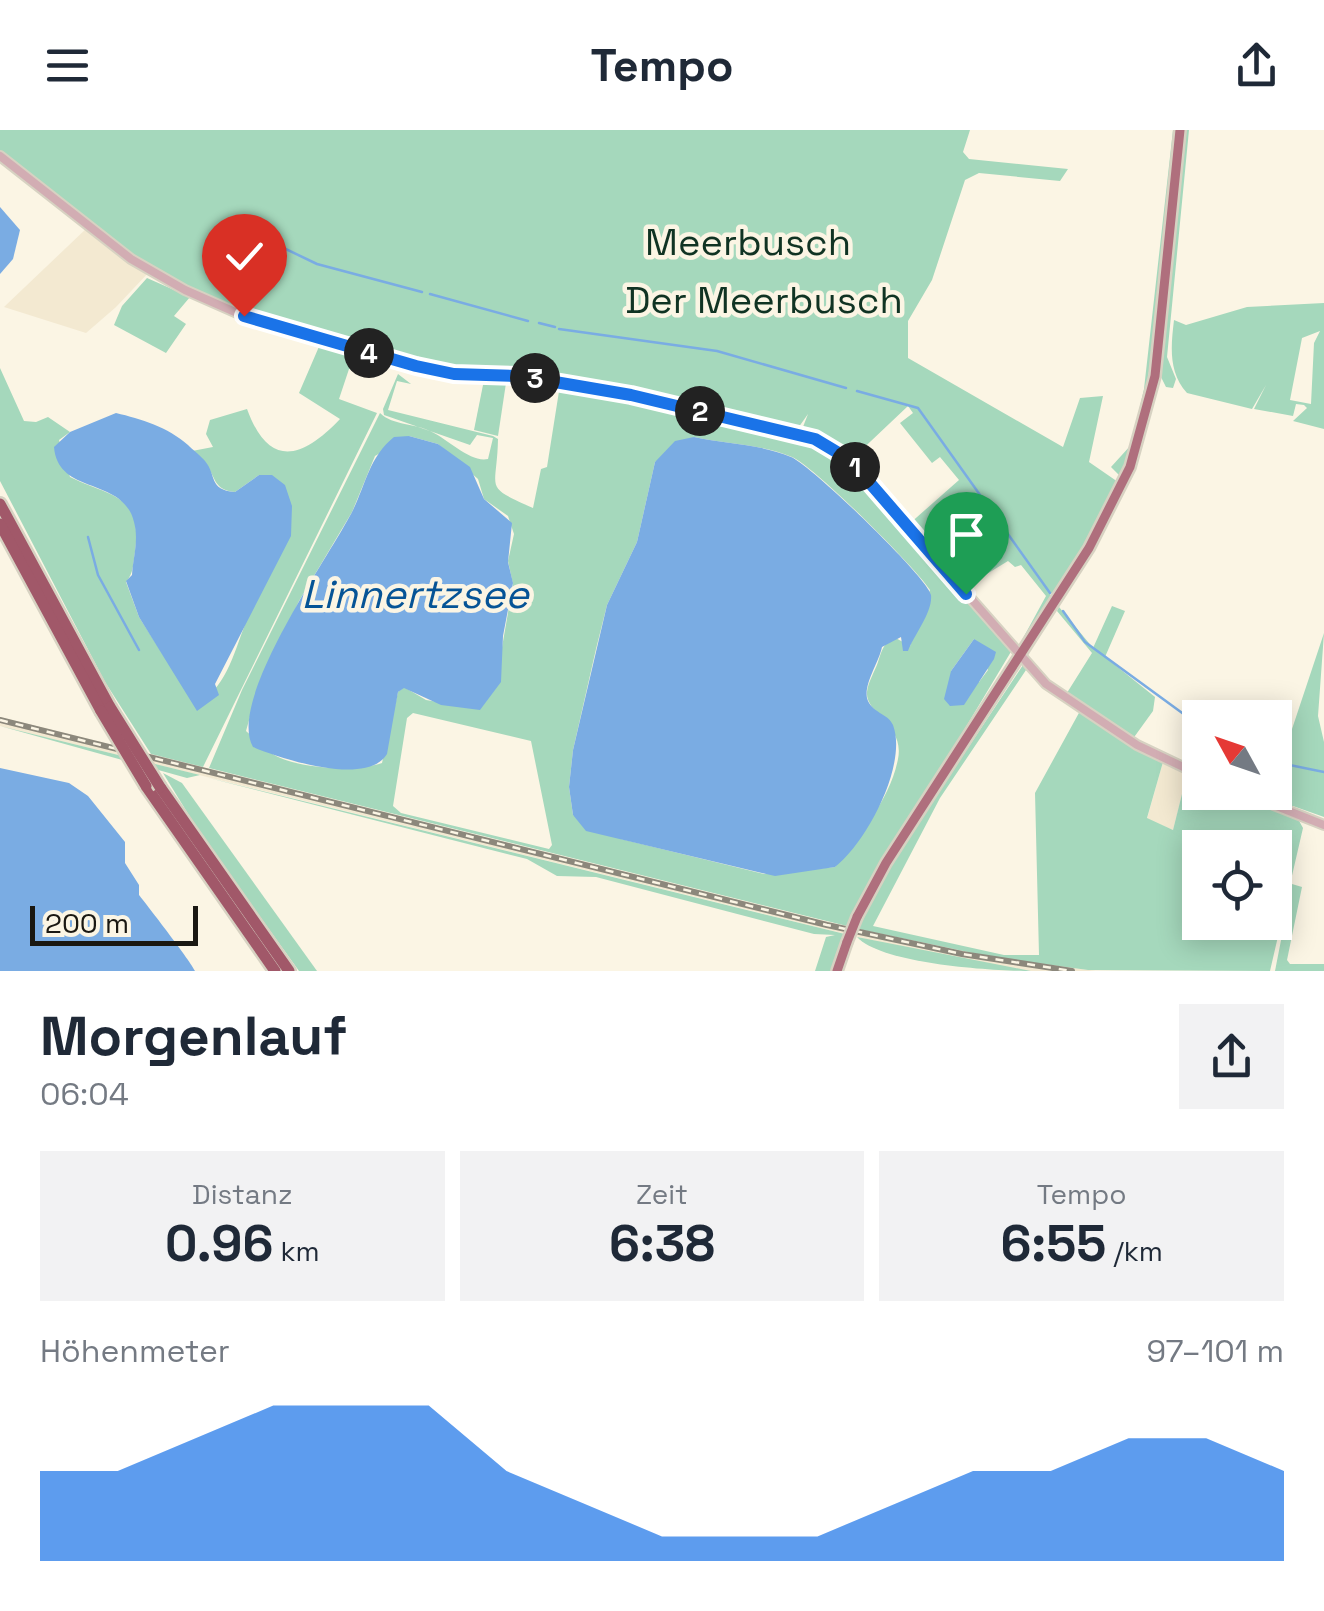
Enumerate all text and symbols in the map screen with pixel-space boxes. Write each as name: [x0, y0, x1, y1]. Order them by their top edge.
text: Tempo: [591, 37, 733, 94]
icon: menu: [40, 38, 95, 93]
icon: share: [1229, 38, 1284, 93]
pin: [202, 214, 287, 317]
park label: Meerbusch: [645, 218, 851, 266]
icon: check: [217, 229, 272, 284]
park label: Der Meerbusch: [625, 276, 903, 324]
pin: 4: [344, 328, 394, 378]
text: 4: [360, 335, 378, 371]
pin: 3: [510, 353, 560, 403]
text: 3: [526, 360, 544, 396]
pin: 2: [675, 386, 725, 436]
text: 2: [692, 393, 708, 429]
pin: 1: [830, 442, 880, 492]
text: 1: [849, 449, 861, 485]
pin: [924, 492, 1009, 595]
icon: arrive: [939, 507, 994, 562]
water label: Linnertzsee: [301, 569, 530, 620]
north arrow: [1182, 700, 1292, 810]
map controls: [1182, 700, 1292, 940]
button: locate: [1182, 830, 1292, 940]
scale bar: [30, 901, 198, 946]
text: 200 m: [45, 905, 129, 941]
text: Morgenlauf: [40, 1001, 347, 1071]
button: share: [1179, 1004, 1284, 1109]
text: 06:04: [40, 1074, 129, 1114]
text: Distanz: [192, 1176, 293, 1212]
text: Zeit: [636, 1176, 688, 1212]
text: Tempo: [1037, 1176, 1126, 1212]
text: 0.96: [165, 1212, 273, 1276]
text: 6:38: [609, 1212, 715, 1276]
text: 6:55: [1000, 1212, 1106, 1276]
text: km: [273, 1233, 320, 1269]
text: /km: [1106, 1233, 1163, 1269]
text: Höhenmeter: [40, 1331, 230, 1371]
text: 97–101 m: [1146, 1331, 1284, 1371]

